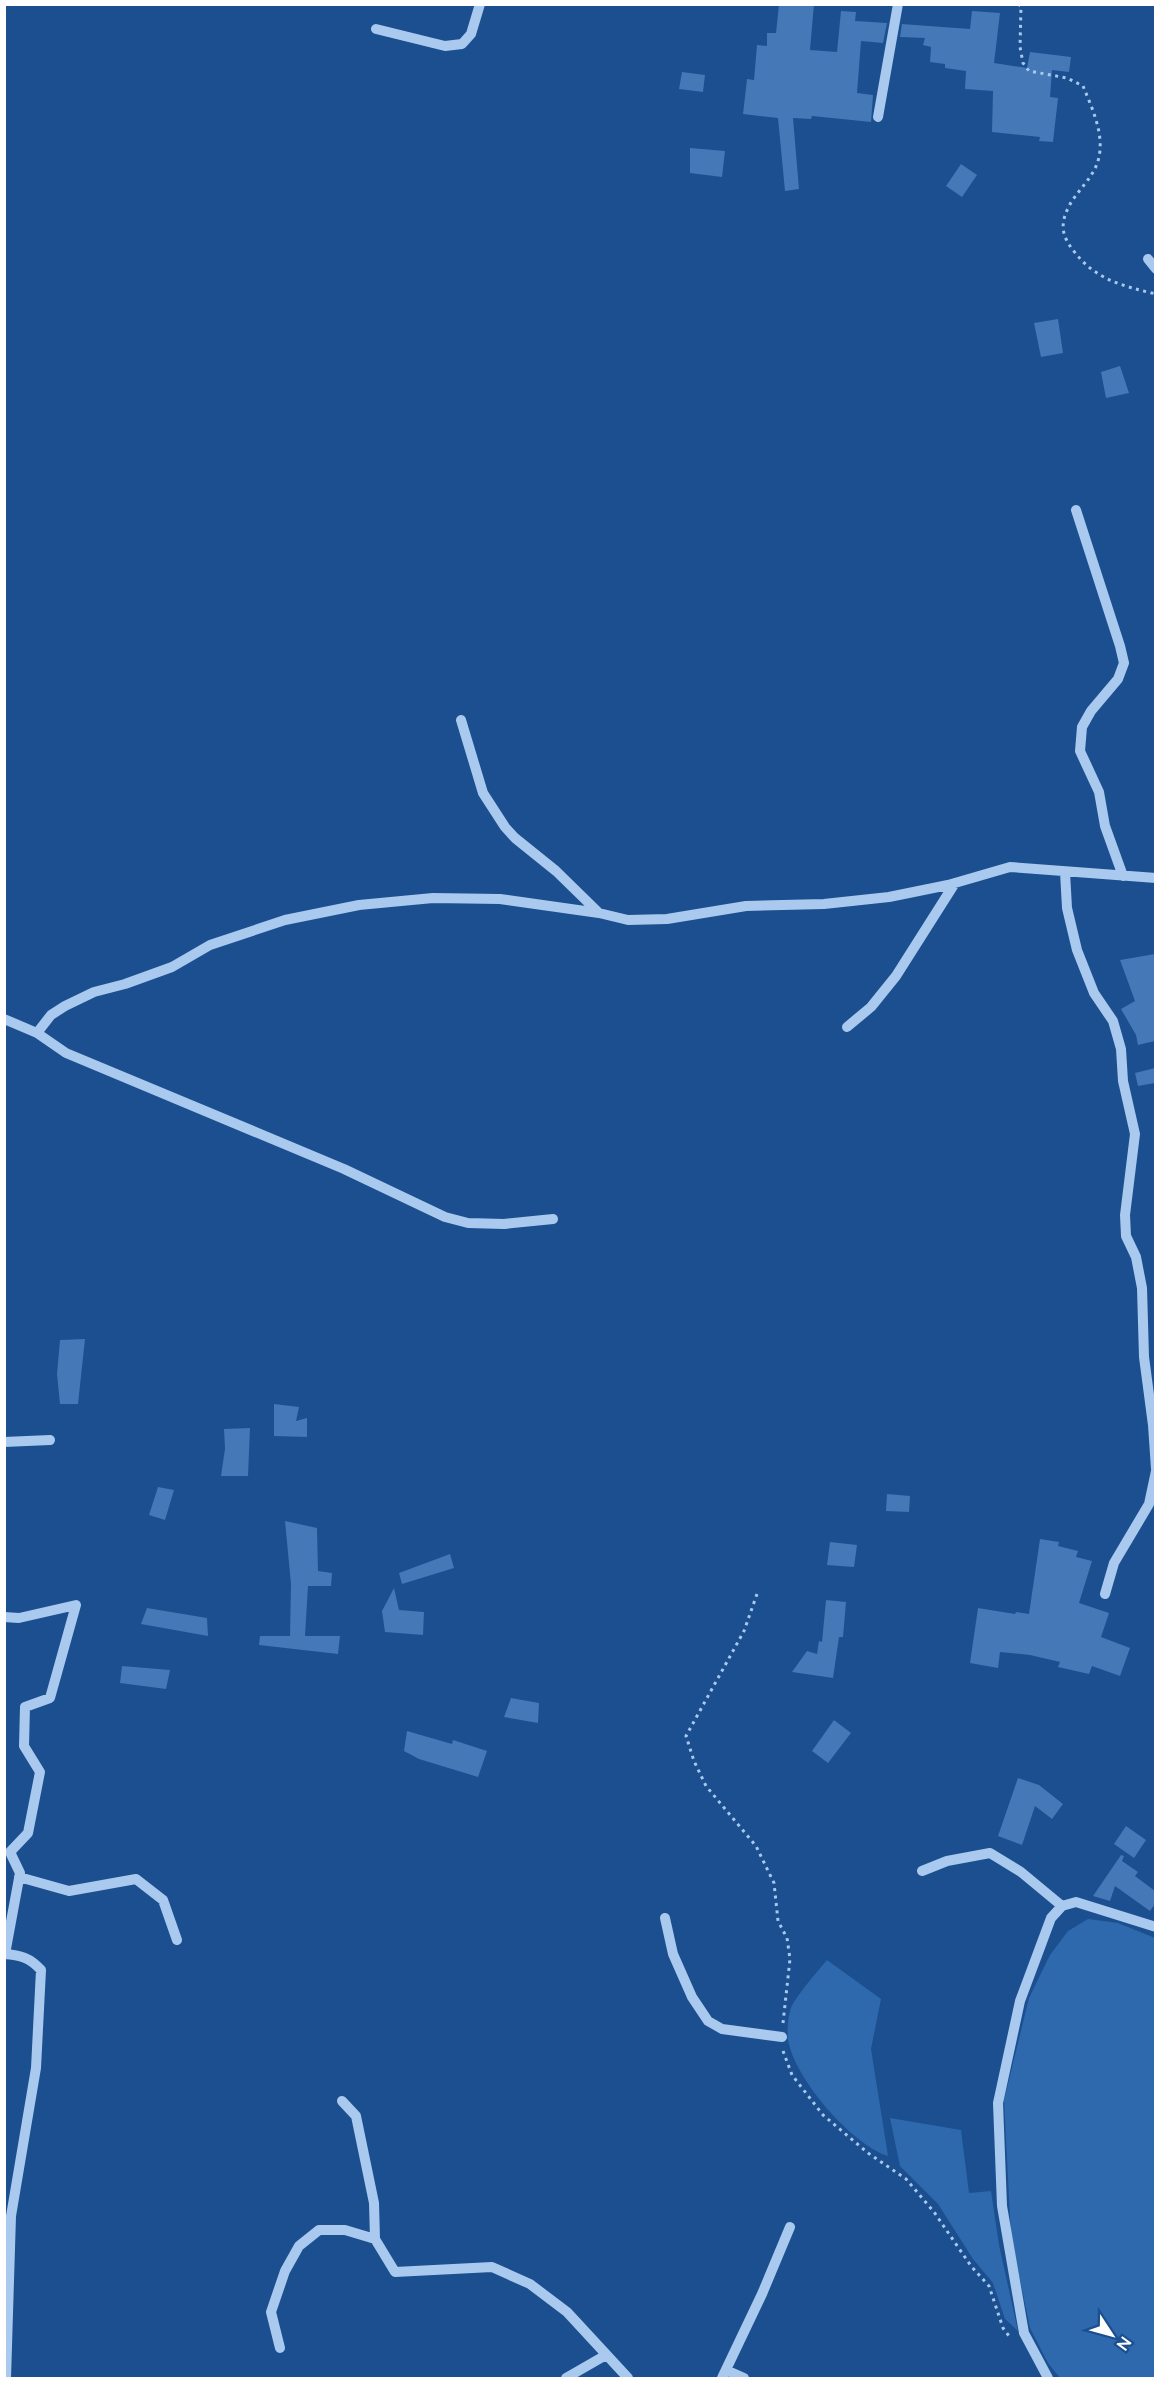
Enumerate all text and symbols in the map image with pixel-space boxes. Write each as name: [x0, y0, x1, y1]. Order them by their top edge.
north arrow: [1082, 2305, 1142, 2365]
text: N: [1113, 2334, 1136, 2355]

